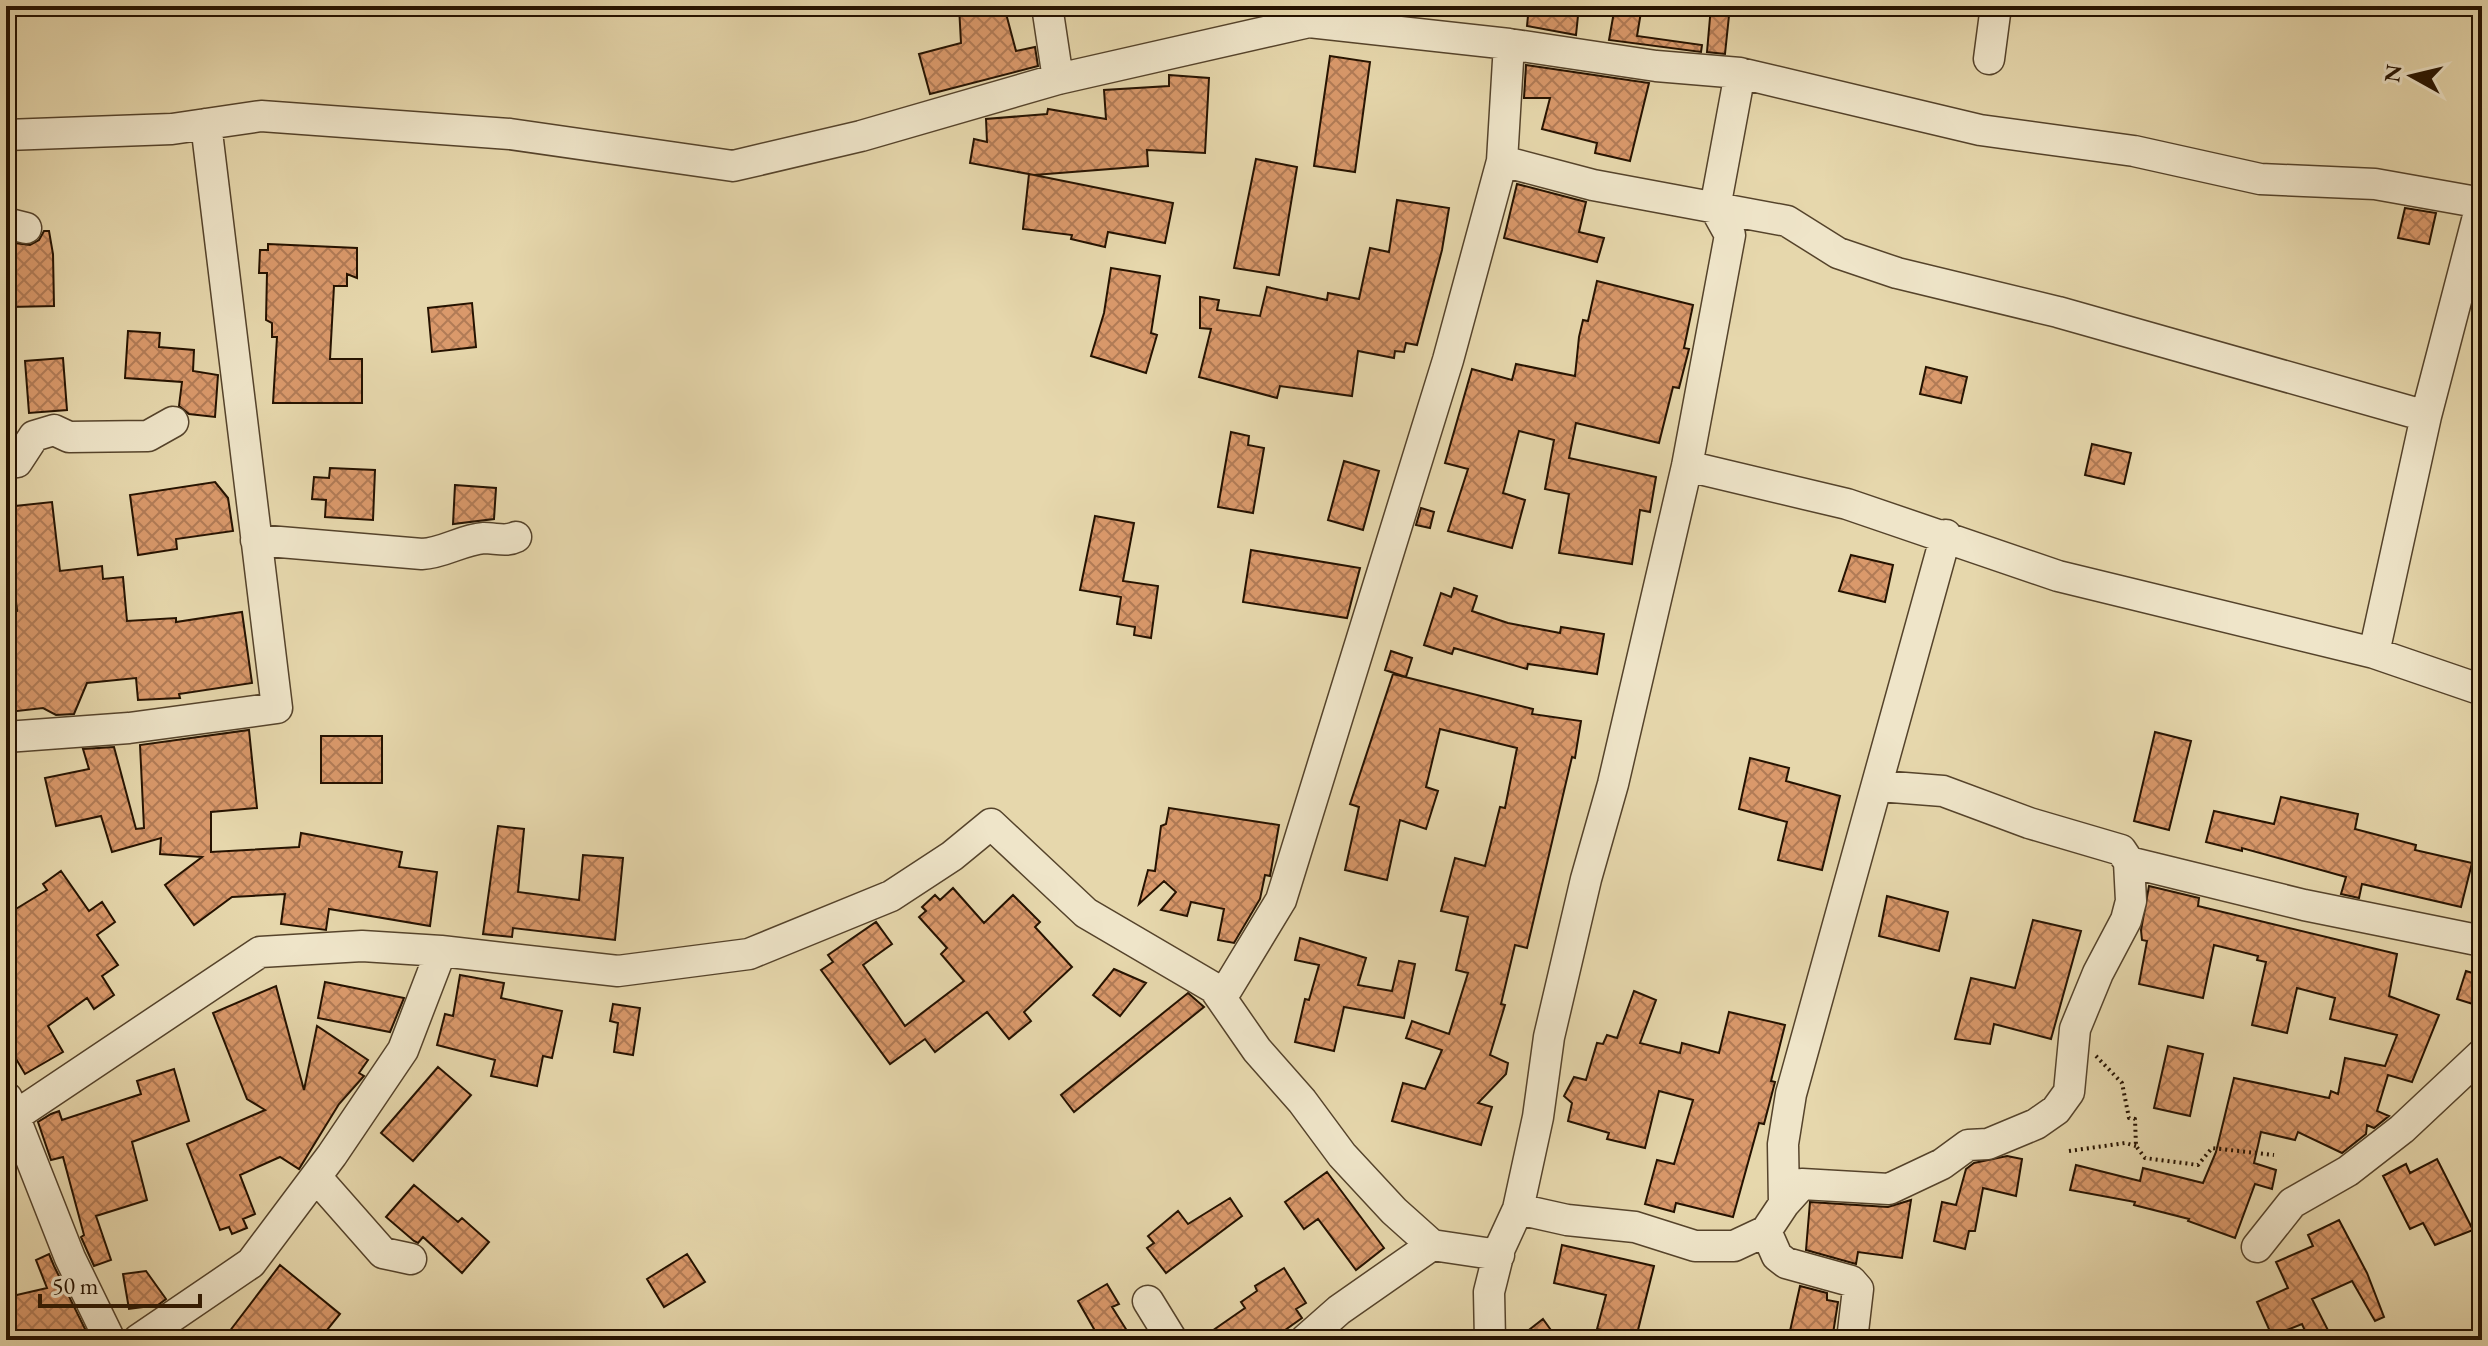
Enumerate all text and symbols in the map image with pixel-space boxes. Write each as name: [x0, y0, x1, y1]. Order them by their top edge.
north arrow: [2372, 36, 2452, 116]
text: N: [2377, 62, 2408, 84]
scale bar: [40, 1258, 200, 1308]
text: 50 m: [52, 1270, 99, 1301]

